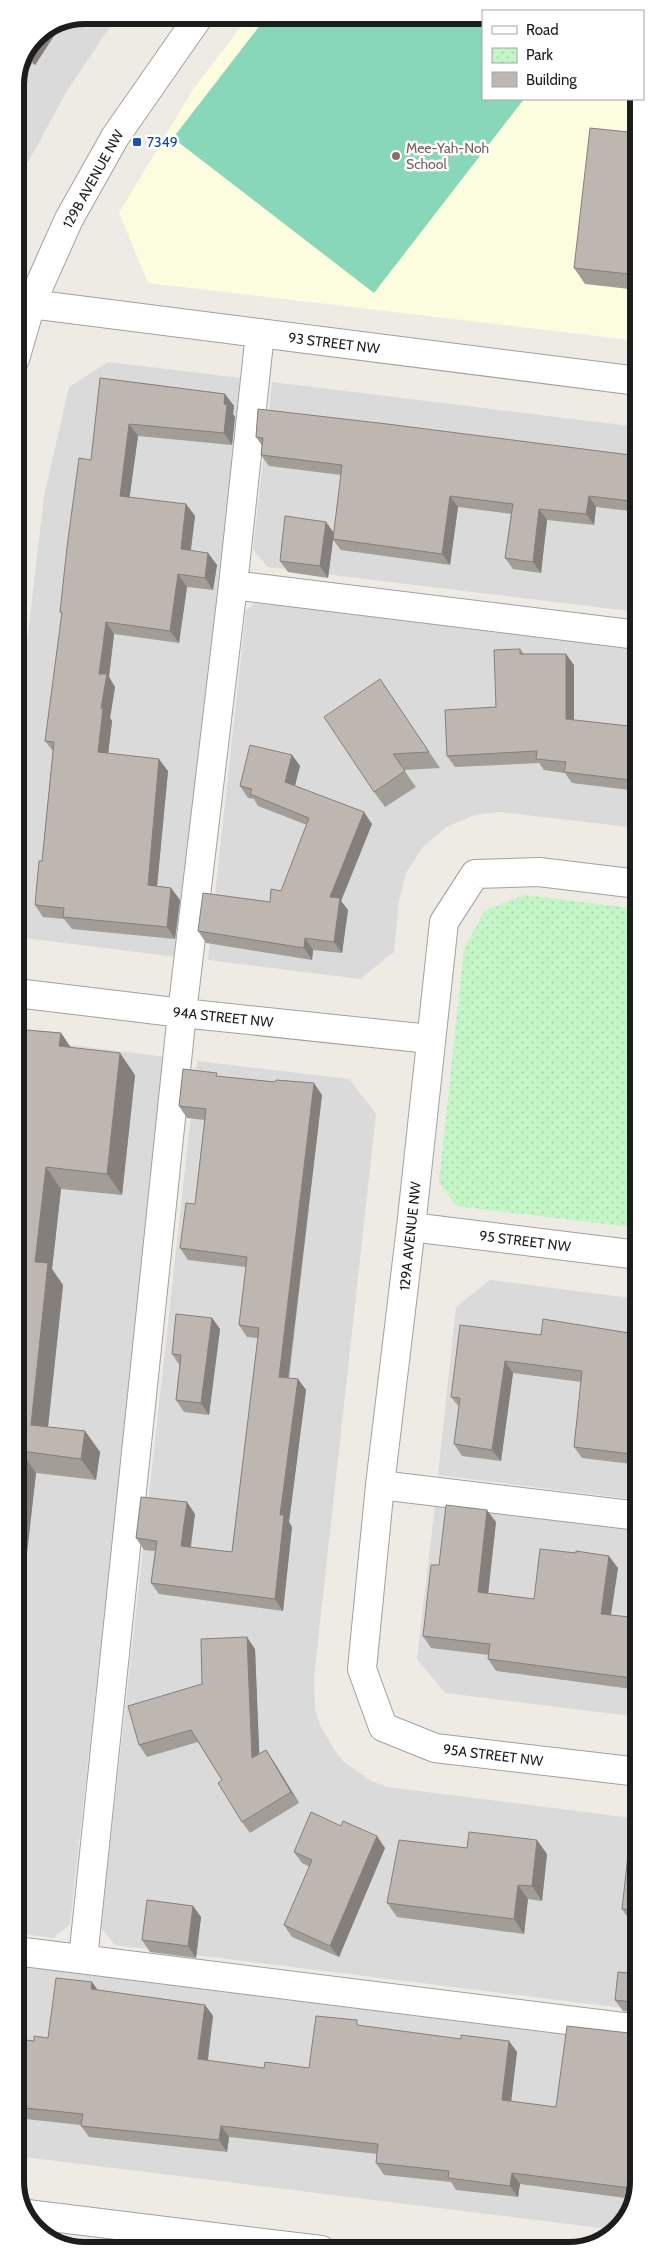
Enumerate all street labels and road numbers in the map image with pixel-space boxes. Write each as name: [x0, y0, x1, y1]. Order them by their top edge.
street label: 129B AVENUE NW: [59, 126, 128, 231]
street label: 93 STREET NW: [287, 328, 381, 358]
street label: 94A STREET NW: [172, 1003, 275, 1031]
street label: 129A AVENUE NW: [395, 1180, 425, 1291]
street label: 95 STREET NW: [478, 1226, 572, 1256]
street label: 95A STREET NW: [442, 1740, 545, 1770]

